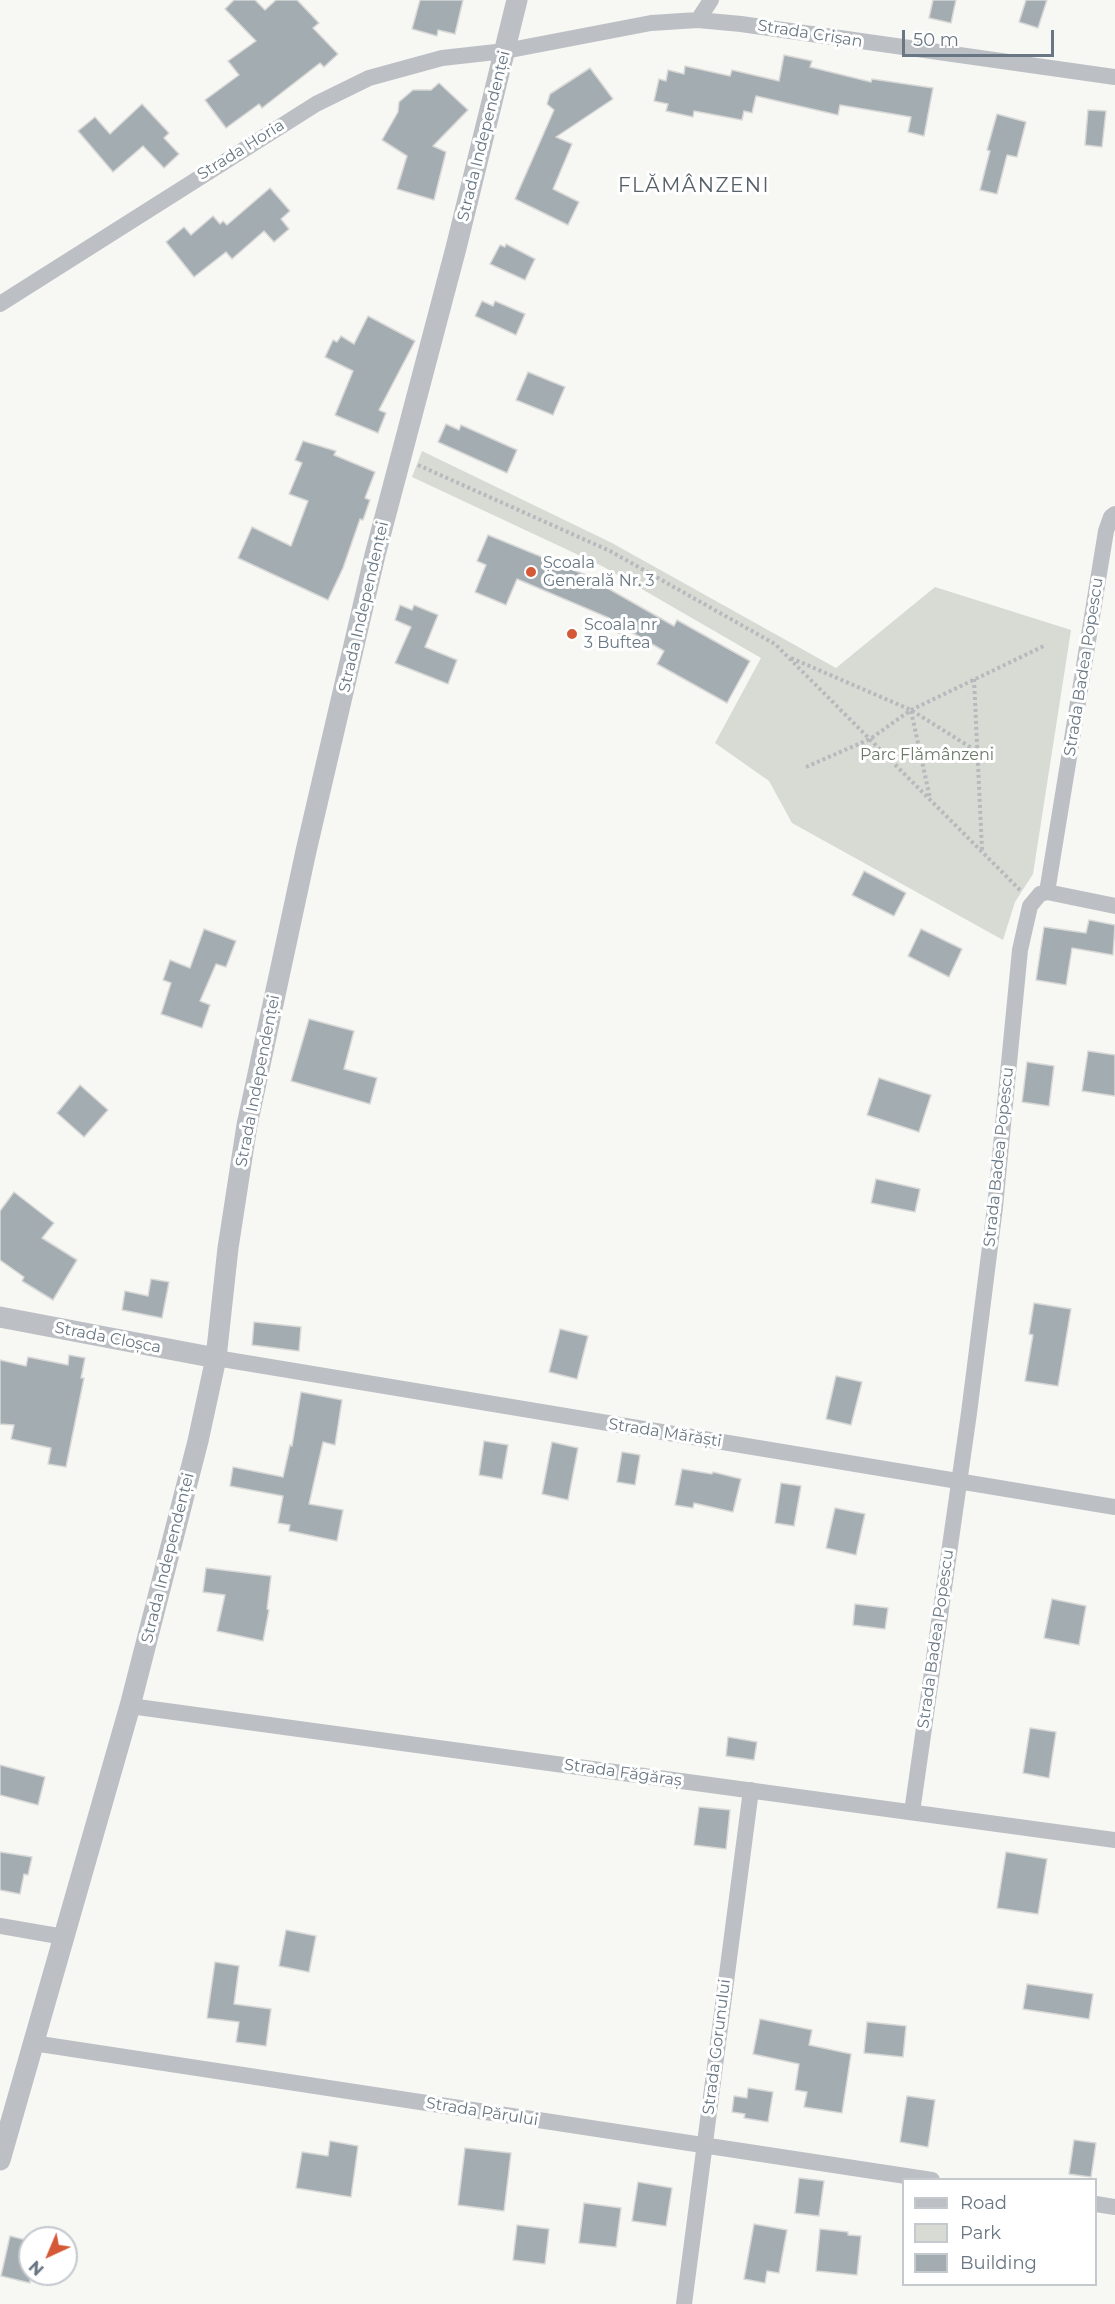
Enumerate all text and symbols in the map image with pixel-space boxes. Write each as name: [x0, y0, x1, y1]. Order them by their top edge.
street label: Strada Crișan: [756, 16, 864, 52]
scale bar: [905, 18, 1056, 56]
text: 50 m: [913, 29, 959, 51]
street label: Strada Independenței: [454, 49, 514, 223]
street label: Strada Horia: [194, 116, 288, 184]
district label: FLĂMÂNZENI: [618, 174, 770, 198]
street label: Strada Independenței: [335, 520, 393, 694]
place label: Școala Generală Nr. 3: [543, 553, 655, 591]
marker: Școala Generală Nr. 3: [524, 565, 538, 579]
street label: Strada Badea Popescu: [1060, 576, 1108, 758]
place label: Scoala nr 3 Buftea: [584, 615, 657, 653]
marker: Scoala nr 3 Buftea: [565, 627, 579, 641]
park label: Parc Flămânzeni: [860, 745, 994, 765]
street label: Strada Independenței: [232, 993, 284, 1169]
street label: Strada Badea Popescu: [980, 1066, 1018, 1248]
street label: Strada Cloșca: [53, 1318, 163, 1358]
street label: Strada Mărăști: [607, 1415, 723, 1451]
street label: Strada Independenței: [138, 1471, 198, 1645]
street label: Strada Badea Popescu: [914, 1548, 958, 1730]
street label: Strada Făgăraș: [563, 1755, 683, 1791]
street label: Strada Gorunului: [699, 1978, 735, 2116]
street label: Strada Părului: [425, 2094, 539, 2130]
legend: [902, 2178, 1097, 2286]
text: Road: [960, 2192, 1007, 2214]
text: Park: [960, 2222, 1001, 2244]
north arrow: [18, 2226, 78, 2286]
text: Building: [960, 2252, 1037, 2274]
text: N: [25, 2257, 48, 2279]

